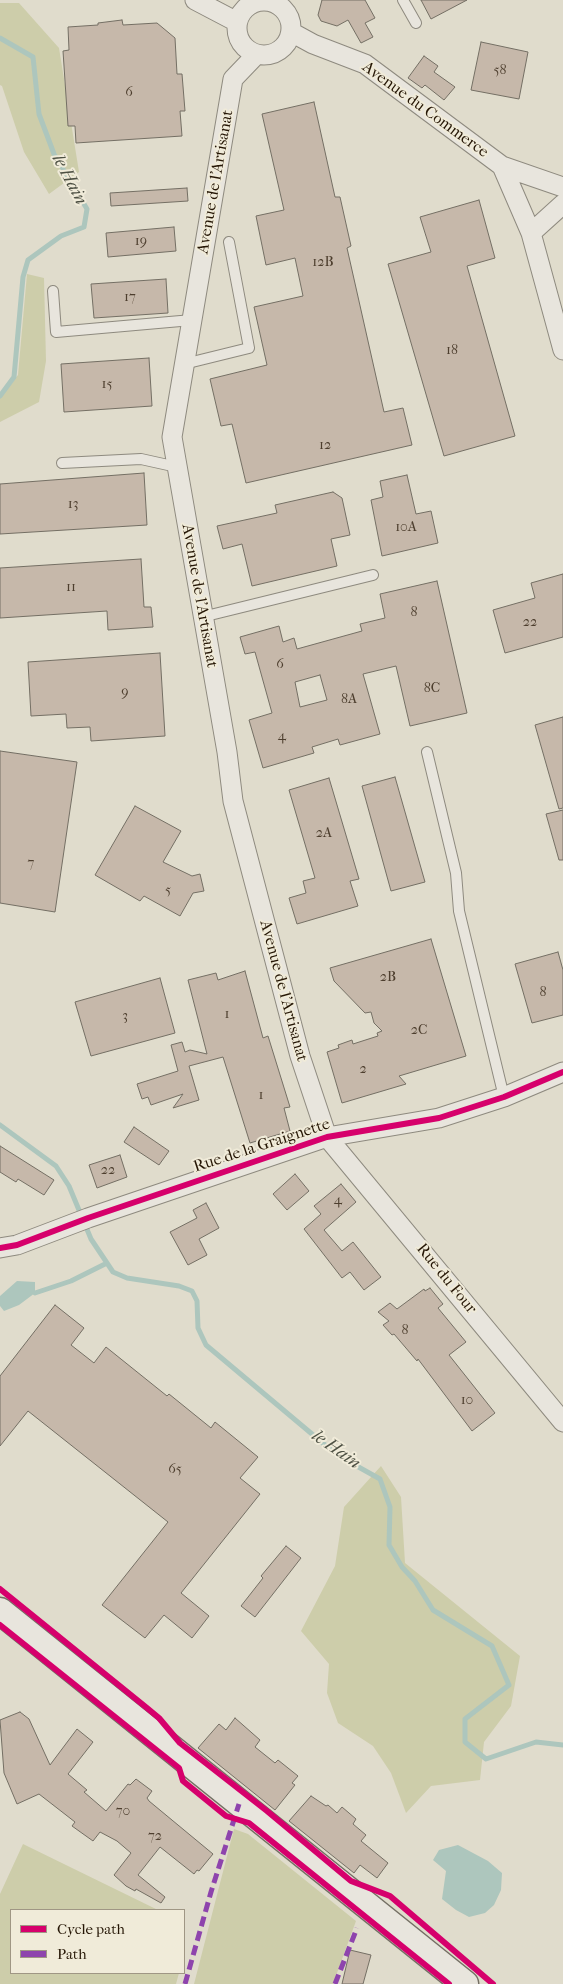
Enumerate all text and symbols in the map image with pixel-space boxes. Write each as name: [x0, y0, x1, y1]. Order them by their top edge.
street label: Avenue du Commerce: [358, 58, 492, 162]
house number: 58: [493, 63, 507, 79]
house number: 6: [125, 85, 133, 101]
street label: Avenue de l'Artisanat: [194, 109, 238, 255]
water label: le Hain: [47, 151, 91, 209]
house number: 19: [135, 234, 147, 250]
house number: 12B: [312, 255, 334, 271]
house number: 17: [124, 290, 136, 306]
house number: 18: [446, 343, 458, 359]
house number: 15: [102, 377, 112, 393]
house number: 12: [319, 438, 331, 454]
house number: 13: [68, 497, 78, 513]
house number: 10A: [395, 520, 417, 536]
street label: Avenue de l'Artisanat: [177, 523, 221, 669]
house number: 11: [66, 580, 76, 596]
house number: 8: [410, 605, 418, 621]
house number: 22: [523, 615, 537, 631]
house number: 6: [276, 657, 284, 673]
house number: 8C: [424, 681, 440, 697]
house number: 9: [121, 685, 129, 701]
house number: 8A: [341, 692, 357, 708]
house number: 4: [278, 729, 286, 745]
house number: 2A: [316, 826, 332, 842]
house number: 7: [28, 856, 34, 872]
house number: 5: [165, 883, 171, 899]
street label: Avenue de l'Artisanat: [255, 918, 311, 1064]
house number: 2B: [380, 970, 396, 986]
house number: 8: [539, 985, 547, 1001]
house number: 1: [225, 1007, 229, 1023]
house number: 3: [122, 1009, 128, 1025]
house number: 2C: [411, 1023, 427, 1039]
house number: 2: [359, 1062, 367, 1078]
house number: 1: [259, 1088, 263, 1104]
street label: Rue de la Graignette: [191, 1115, 333, 1177]
house number: 22: [101, 1163, 115, 1179]
house number: 4: [334, 1193, 342, 1209]
street label: Rue du Four: [412, 1240, 480, 1318]
house number: 8: [401, 1323, 409, 1339]
house number: 10: [461, 1393, 473, 1409]
water label: le Hain: [308, 1426, 364, 1474]
house number: 65: [168, 1462, 182, 1478]
house number: 70: [116, 1804, 130, 1820]
house number: 72: [148, 1829, 162, 1845]
legend: [10, 1909, 185, 1974]
text: Cycle path: [57, 1920, 125, 1938]
text: Path: [57, 1945, 87, 1963]

